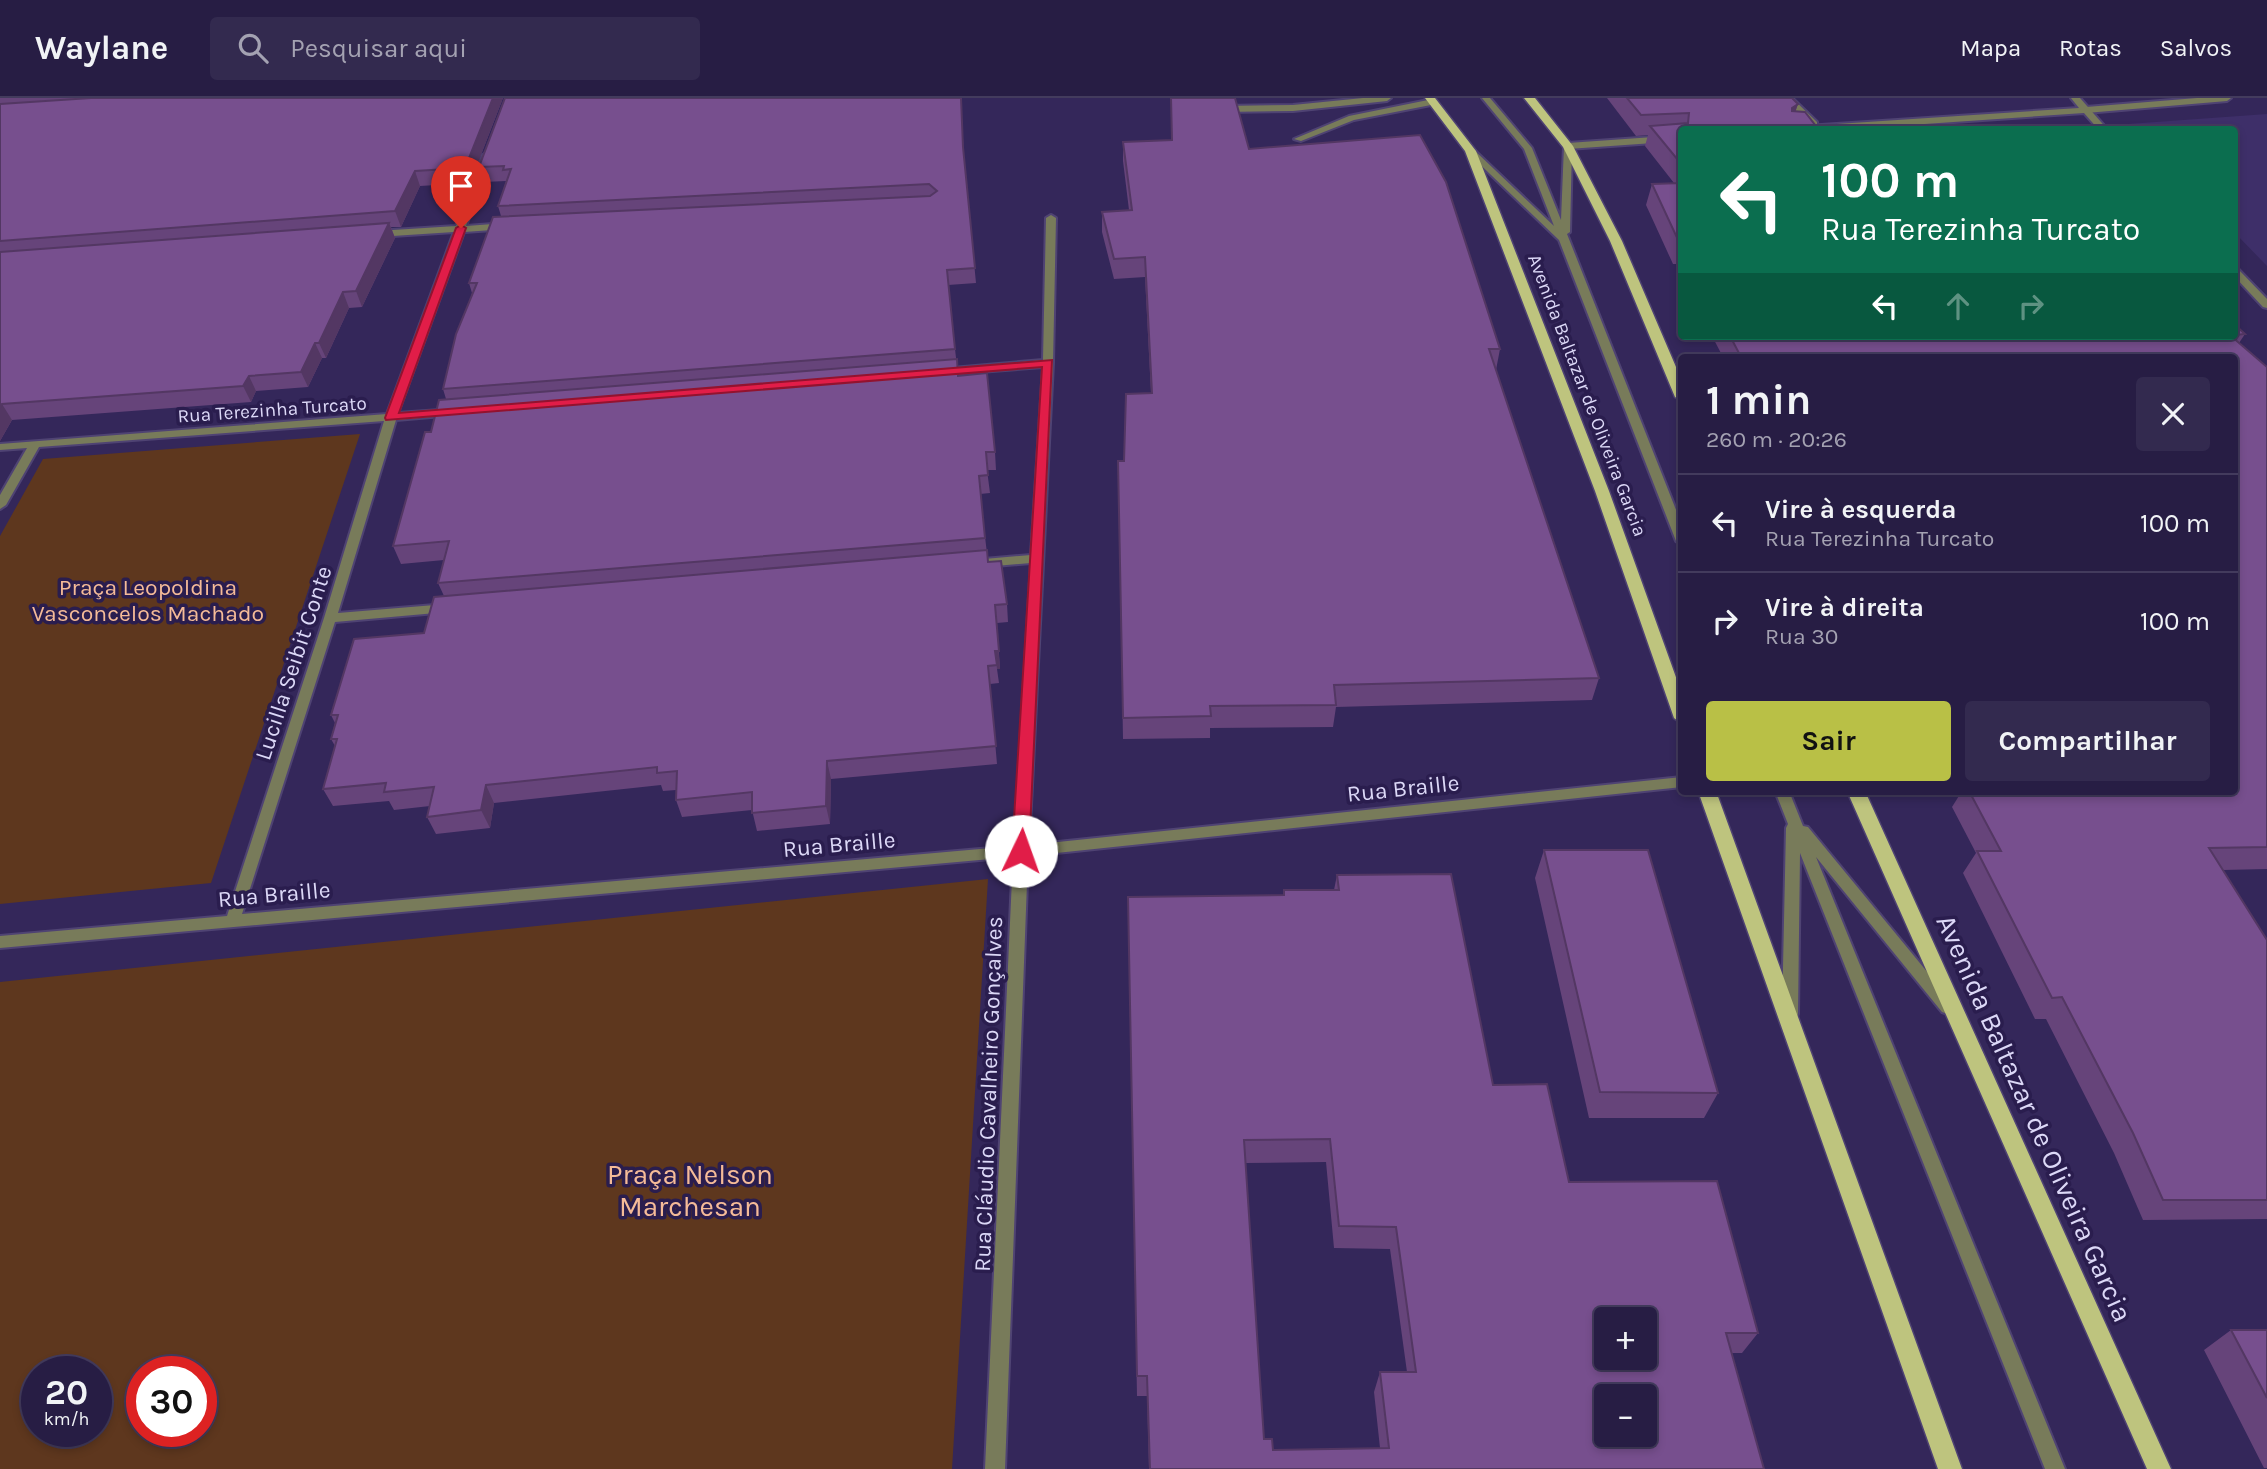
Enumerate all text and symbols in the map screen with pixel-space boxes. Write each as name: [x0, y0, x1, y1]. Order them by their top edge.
search box: [210, 17, 700, 80]
text: Waylane: [35, 29, 168, 67]
icon: search: [234, 29, 272, 67]
text: Pesquisar aqui: [290, 33, 467, 64]
text: Mapa: [1960, 34, 2021, 62]
text: Rotas: [2059, 34, 2122, 62]
text: Salvos: [2160, 34, 2232, 62]
text: 100 m: [1821, 152, 1959, 209]
icon: left: [1706, 154, 1797, 245]
pin: [431, 156, 491, 228]
icon: arrive: [442, 167, 480, 205]
text: Rua Terezinha Turcato: [1821, 211, 2140, 248]
street label: Avenida Baltazar de Oliveira Garcia: [1523, 251, 1651, 539]
icon: left: [1866, 287, 1904, 325]
icon: ahead: [1939, 287, 1977, 325]
icon: right: [2012, 287, 2050, 325]
text: 1 min: [1706, 375, 1811, 425]
button: close: [2136, 377, 2210, 451]
street label: Rua Terezinha Turcato: [177, 392, 367, 428]
text: 260 m · 20:26: [1706, 426, 1847, 453]
text: Vire à esquerda: [1765, 494, 1956, 525]
icon: left: [1706, 504, 1744, 542]
text: 100 m: [2140, 508, 2210, 539]
text: Rua Terezinha Turcato: [1765, 525, 1994, 552]
street label: Lucilla Seibit Conte: [249, 563, 338, 764]
park label: Praça Leopoldina Vasconcelos Machado: [32, 574, 264, 627]
text: Vire à direita: [1765, 592, 1924, 623]
icon: right: [1706, 602, 1744, 640]
text: 100 m: [2140, 606, 2210, 637]
text: Rua 30: [1765, 623, 1838, 650]
button: Sair: [1706, 701, 1951, 781]
button: Compartilhar: [1965, 701, 2210, 781]
street label: Rua Braille: [1345, 769, 1461, 808]
position arrow: [984, 814, 1058, 888]
street label: Rua Braille: [782, 826, 896, 863]
street label: Rua Braille: [217, 876, 331, 913]
street label: Avenida Baltazar de Oliveira Garcia: [1929, 909, 2140, 1327]
street label: Rua Cláudio Cavalheiro Gonçalves: [969, 916, 1008, 1272]
park label: Praça Nelson Marchesan: [607, 1158, 773, 1223]
map controls: [1594, 1307, 1657, 1447]
button: +: [1594, 1307, 1657, 1370]
speed limit sign: 30: [126, 1356, 217, 1447]
text: 20: [45, 1372, 88, 1413]
button: −: [1594, 1384, 1657, 1447]
text: km/h: [44, 1408, 89, 1430]

